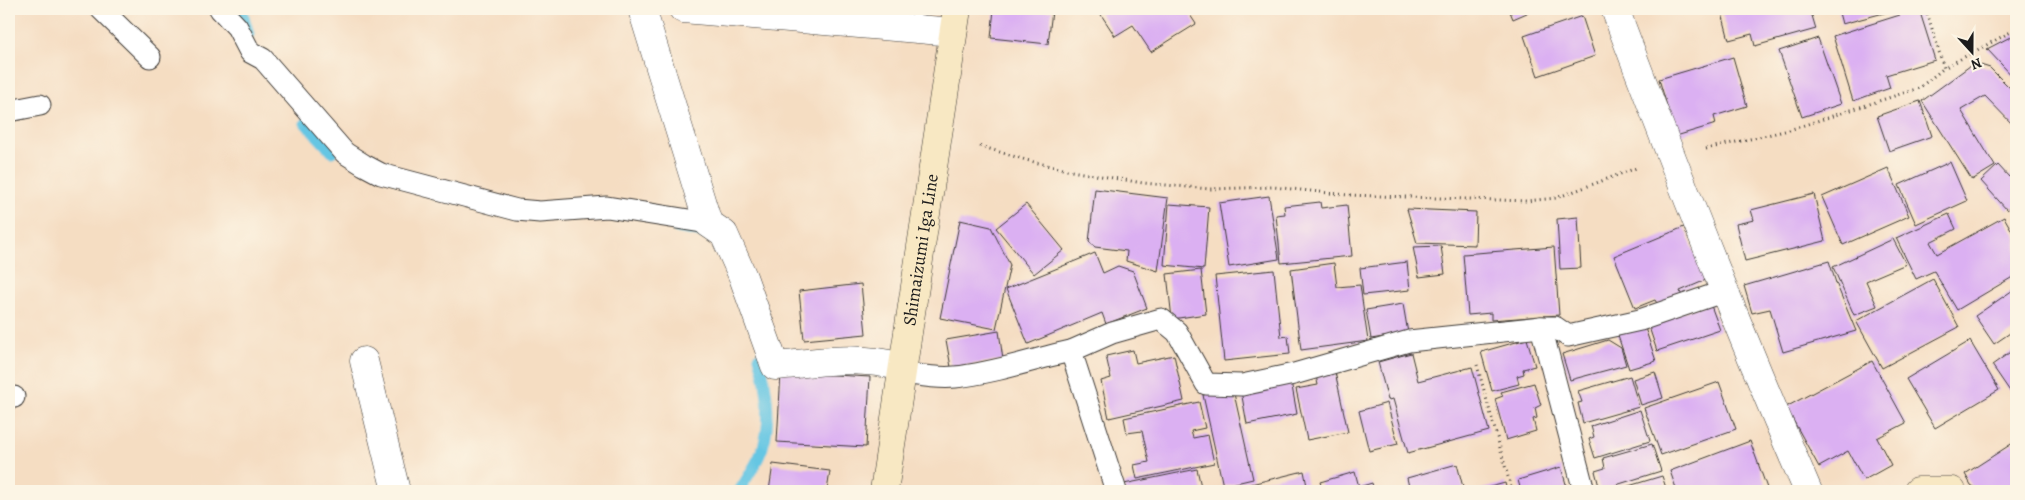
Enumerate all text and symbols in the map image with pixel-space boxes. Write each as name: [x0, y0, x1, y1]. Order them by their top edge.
north arrow: [1948, 28, 1998, 78]
text: N: [1968, 53, 1985, 74]
street label: Shimaizumi Iga Line: [897, 172, 944, 327]

